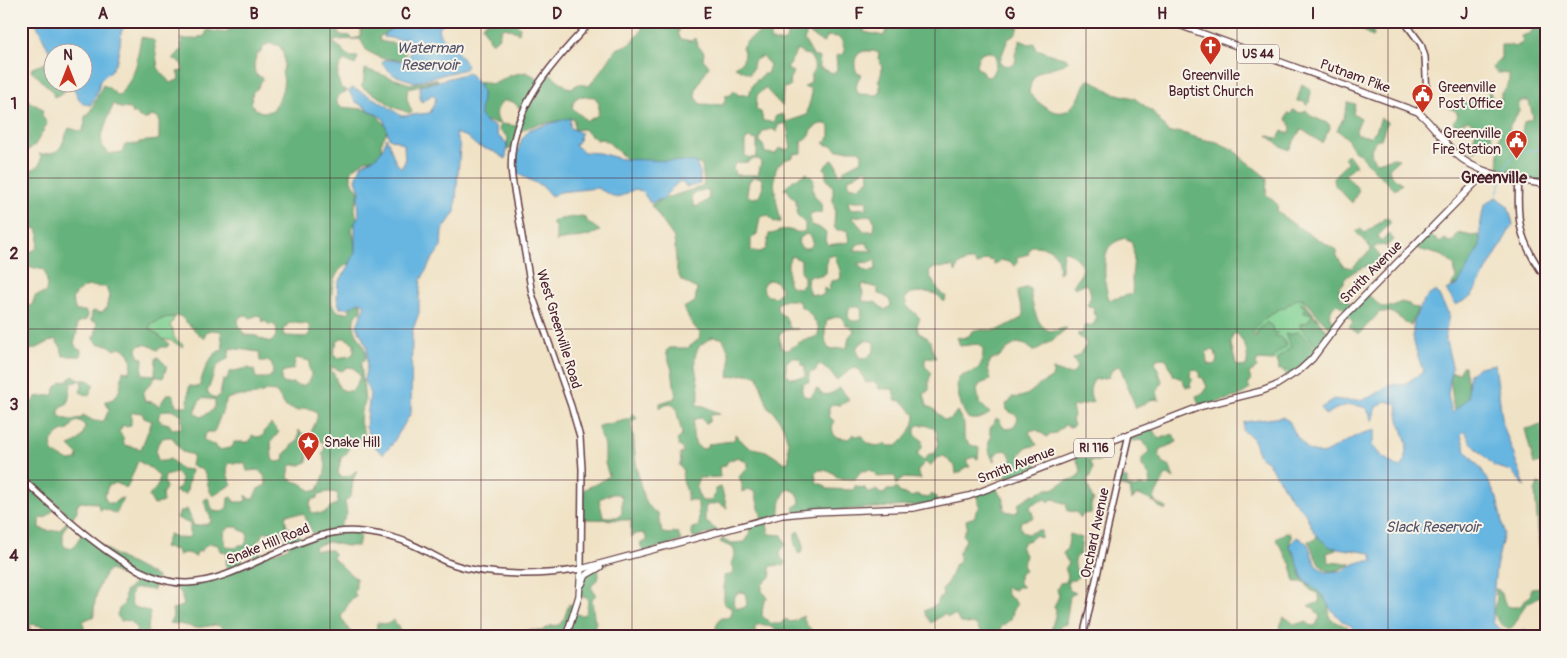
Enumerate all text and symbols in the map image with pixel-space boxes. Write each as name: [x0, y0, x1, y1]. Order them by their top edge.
text: A: [98, 4, 109, 24]
text: B: [249, 4, 259, 24]
text: C: [401, 4, 411, 24]
text: D: [552, 4, 562, 24]
text: E: [704, 4, 713, 24]
text: F: [854, 4, 864, 24]
text: G: [1005, 4, 1016, 24]
text: H: [1157, 4, 1167, 24]
text: I: [1311, 4, 1315, 24]
text: J: [1460, 4, 1468, 24]
church icon: Greenville Baptist Church: [1199, 35, 1223, 66]
water label: Waterman Reservoir: [397, 39, 465, 75]
north arrow: [42, 42, 92, 92]
road number: US 44: [1237, 44, 1279, 64]
text: N: [63, 47, 73, 64]
street label: Putnam Pike: [1318, 55, 1392, 97]
place label: Greenville Baptist Church: [1168, 67, 1254, 100]
place label: Greenville Post Office: [1438, 79, 1503, 112]
public building icon: Greenville Post Office: [1410, 83, 1434, 114]
text: 1: [11, 94, 17, 114]
place label: Greenville Fire Station: [1432, 125, 1501, 158]
public building icon: Greenville Fire Station: [1505, 129, 1529, 160]
district label: Greenville: [1461, 168, 1528, 188]
street label: Smith Avenue: [1336, 237, 1406, 307]
text: 2: [10, 244, 19, 264]
street label: West Greenville Road: [533, 267, 585, 391]
text: 3: [10, 395, 19, 415]
place icon: Snake Hill: [296, 430, 320, 461]
place label: Snake Hill: [324, 434, 380, 451]
road number: RI 116: [1074, 438, 1114, 458]
street label: Smith Avenue: [975, 442, 1057, 488]
street label: Orchard Avenue: [1077, 486, 1113, 580]
water label: Slack Reservoir: [1386, 518, 1482, 537]
street label: Snake Hill Road: [224, 520, 312, 568]
text: 4: [9, 546, 19, 566]

